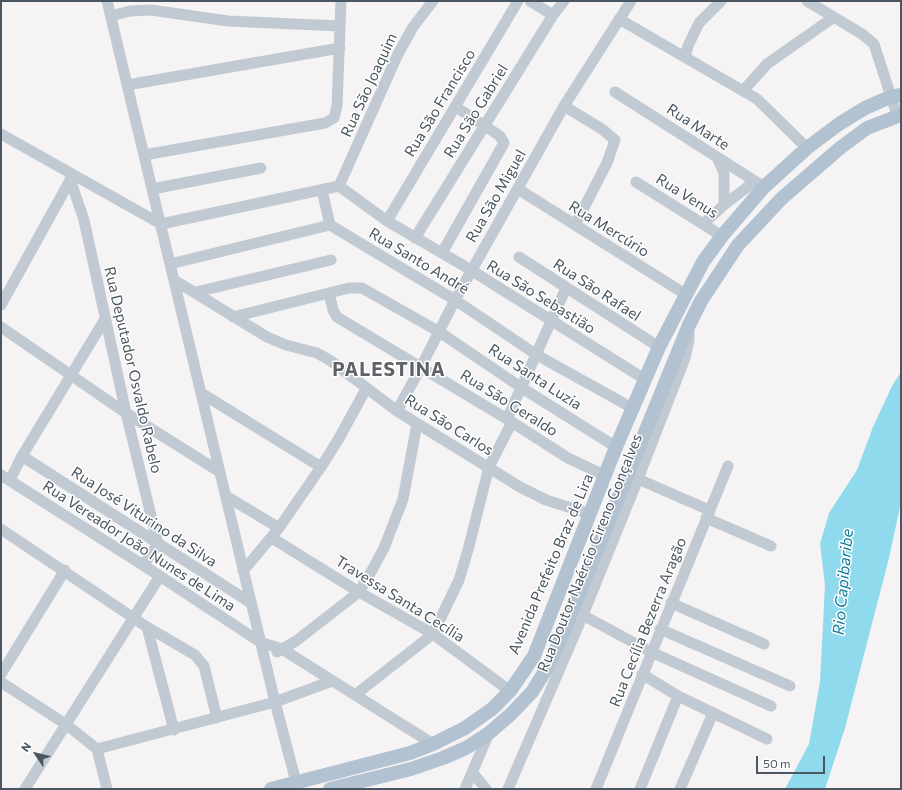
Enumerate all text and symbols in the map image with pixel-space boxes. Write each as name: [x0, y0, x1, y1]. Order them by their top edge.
street label: Rua São Joaquim: [337, 30, 401, 140]
street label: Rua São Francisco: [401, 46, 479, 160]
street label: Rua São Gabriel: [440, 61, 512, 161]
street label: Rua Marte: [663, 100, 733, 154]
street label: Rua São Miguel: [462, 147, 530, 245]
street label: Rua Venus: [653, 170, 721, 222]
street label: Rua Mercúrio: [565, 197, 653, 261]
street label: Rua Santo André: [366, 224, 472, 298]
street label: Rua São Rafael: [550, 255, 644, 325]
street label: Rua São Sebastião: [483, 256, 599, 338]
street label: Rua Deputador Osvaldo Rabelo: [100, 265, 166, 475]
street label: Rua Santa Luzia: [485, 340, 585, 414]
district label: PALESTINA: [332, 359, 446, 381]
street label: Rua São Geraldo: [457, 366, 561, 440]
street label: Rua São Carlos: [401, 391, 497, 459]
street label: Rua Doutor Naércio Cireno Gonçalves: [534, 431, 646, 675]
street label: Rua José Viturino da Silva: [68, 463, 220, 571]
street label: Avenida Prefeito Braz de Lira: [505, 471, 597, 657]
street label: Rua Vereador João Nunes de Lima: [39, 477, 239, 615]
water label: Rio Capibaribe: [829, 528, 857, 636]
street label: Rua Cecília Bezerra Aragão: [606, 535, 690, 709]
street label: Travessa Santa Cecília: [332, 552, 468, 646]
north arrow: [16, 734, 56, 774]
text: N: [18, 740, 33, 754]
scale bar: [758, 748, 827, 774]
text: 50 m: [763, 756, 791, 770]

